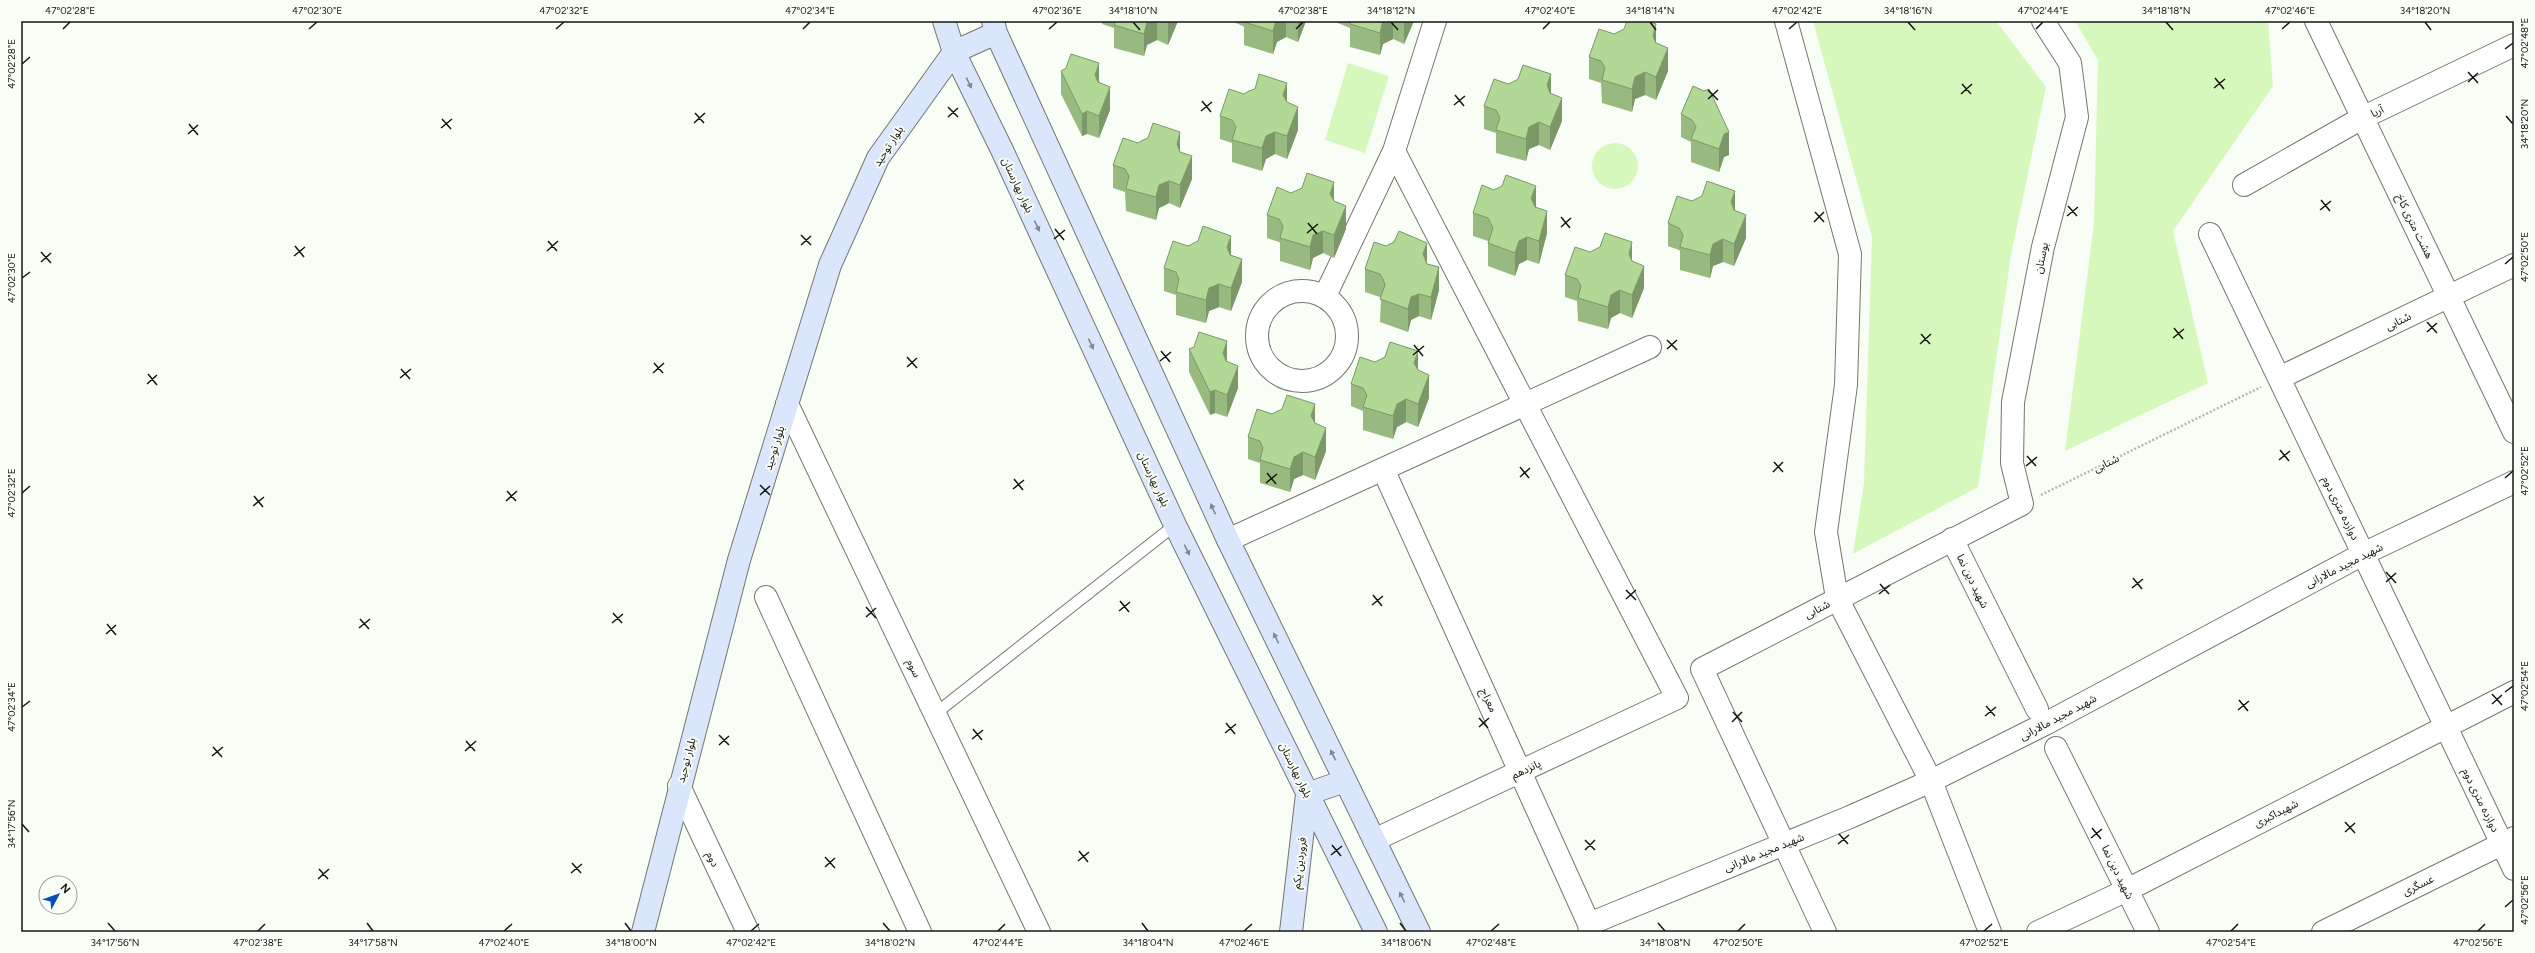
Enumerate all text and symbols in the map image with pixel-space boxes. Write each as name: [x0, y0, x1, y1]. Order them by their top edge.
text: 47°02'28"E: [45, 4, 95, 17]
text: 47°02'30"E: [292, 4, 342, 17]
text: 47°02'32"E: [539, 4, 589, 17]
text: 47°02'34"E: [785, 4, 835, 17]
text: 47°02'36"E: [1032, 4, 1082, 17]
text: 34°18'10"N: [1108, 4, 1158, 17]
text: 47°02'38"E: [1278, 4, 1328, 17]
text: 34°18'12"N: [1367, 4, 1415, 17]
text: 47°02'40"E: [1524, 4, 1576, 17]
text: 34°18'14"N: [1626, 4, 1674, 17]
text: 47°02'42"E: [1772, 4, 1822, 17]
text: 34°18'16"N: [1884, 4, 1932, 17]
text: 47°02'44"E: [2018, 4, 2068, 17]
text: 34°18'18"N: [2142, 4, 2190, 17]
text: 47°02'46"E: [2265, 4, 2315, 17]
text: 34°18'20"N: [2400, 4, 2450, 17]
text: 47°02'48"E: [2518, 18, 2531, 68]
text: 47°02'28"E: [5, 39, 18, 89]
one-way arrow: [966, 77, 972, 89]
text: 34°18'20"N: [2518, 99, 2531, 149]
street label: آریا: [2369, 102, 2387, 120]
street label: بلوار توحید: [871, 124, 906, 169]
street label: بلوار بهارستان: [999, 155, 1036, 215]
street label: هشت متری کاخ: [2392, 192, 2436, 261]
one-way arrow: [1034, 220, 1040, 231]
text: 47°02'50"E: [2518, 232, 2531, 282]
street label: بوستان: [2032, 241, 2051, 275]
text: 47°02'30"E: [5, 253, 18, 303]
street label: شتابی: [2383, 310, 2414, 333]
one-way arrow: [1088, 338, 1094, 349]
street label: بلوار توحید: [762, 424, 787, 472]
text: 47°02'52"E: [2518, 446, 2531, 496]
street label: بلوار بهارستان: [1135, 449, 1172, 509]
street label: شتابی: [2091, 452, 2122, 475]
text: 47°02'32"E: [5, 468, 18, 518]
street label: دوازده متری دوم: [2319, 474, 2362, 543]
one-way arrow: [1210, 503, 1216, 514]
street label: شهید مجید مالارانی: [2303, 540, 2385, 591]
one-way arrow: [1184, 545, 1190, 556]
street label: شهید دین نما: [1954, 552, 1991, 611]
street label: شتابی: [1802, 597, 1833, 622]
one-way arrow: [1273, 633, 1279, 644]
street label: سوم: [903, 657, 924, 680]
text: 47°02'54"E: [2518, 661, 2531, 711]
text: 47°02'34"E: [5, 682, 18, 732]
street label: معراج: [1476, 686, 1500, 715]
street label: شهید مجید مالارانی: [2018, 692, 2099, 743]
street label: بلوار توحید: [674, 736, 699, 784]
street label: بلوار بهارستان: [1277, 741, 1315, 800]
one-way arrow: [1330, 749, 1336, 761]
street label: پانزدهم: [1509, 757, 1544, 784]
street label: دوازده متری دوم: [2459, 766, 2502, 835]
street label: شهیداکبری: [2252, 797, 2301, 830]
text: 34°17'56"N: [5, 799, 18, 849]
street label: شهید مجید مالارانی: [1722, 830, 1806, 874]
street label: فروردین یکم: [1290, 836, 1311, 890]
street label: شهید دین نما: [2099, 843, 2136, 902]
street label: دوم: [702, 849, 722, 869]
street label: عسگری: [2400, 872, 2436, 899]
north arrow: [38, 875, 78, 915]
text: 47°02'56"E: [2518, 875, 2531, 925]
text: N: [57, 881, 73, 896]
one-way arrow: [1399, 891, 1405, 903]
text: 34°17'56"N: [90, 936, 140, 949]
text: 47°02'38"E: [233, 936, 283, 949]
text: 34°17'58"N: [348, 936, 398, 949]
text: 47°02'40"E: [478, 936, 530, 949]
text: 34°18'00"N: [605, 936, 657, 949]
text: 47°02'42"E: [726, 936, 776, 949]
text: 34°18'02"N: [865, 936, 915, 949]
text: 47°02'44"E: [973, 936, 1023, 949]
text: 34°18'04"N: [1122, 936, 1174, 949]
text: 47°02'46"E: [1219, 936, 1269, 949]
text: 34°18'06"N: [1381, 936, 1431, 949]
text: 47°02'48"E: [1466, 936, 1516, 949]
text: 34°18'08"N: [1639, 936, 1691, 949]
text: 47°02'50"E: [1713, 936, 1763, 949]
text: 47°02'52"E: [1959, 936, 2009, 949]
text: 47°02'54"E: [2206, 936, 2256, 949]
text: 47°02'56"E: [2453, 936, 2503, 949]

